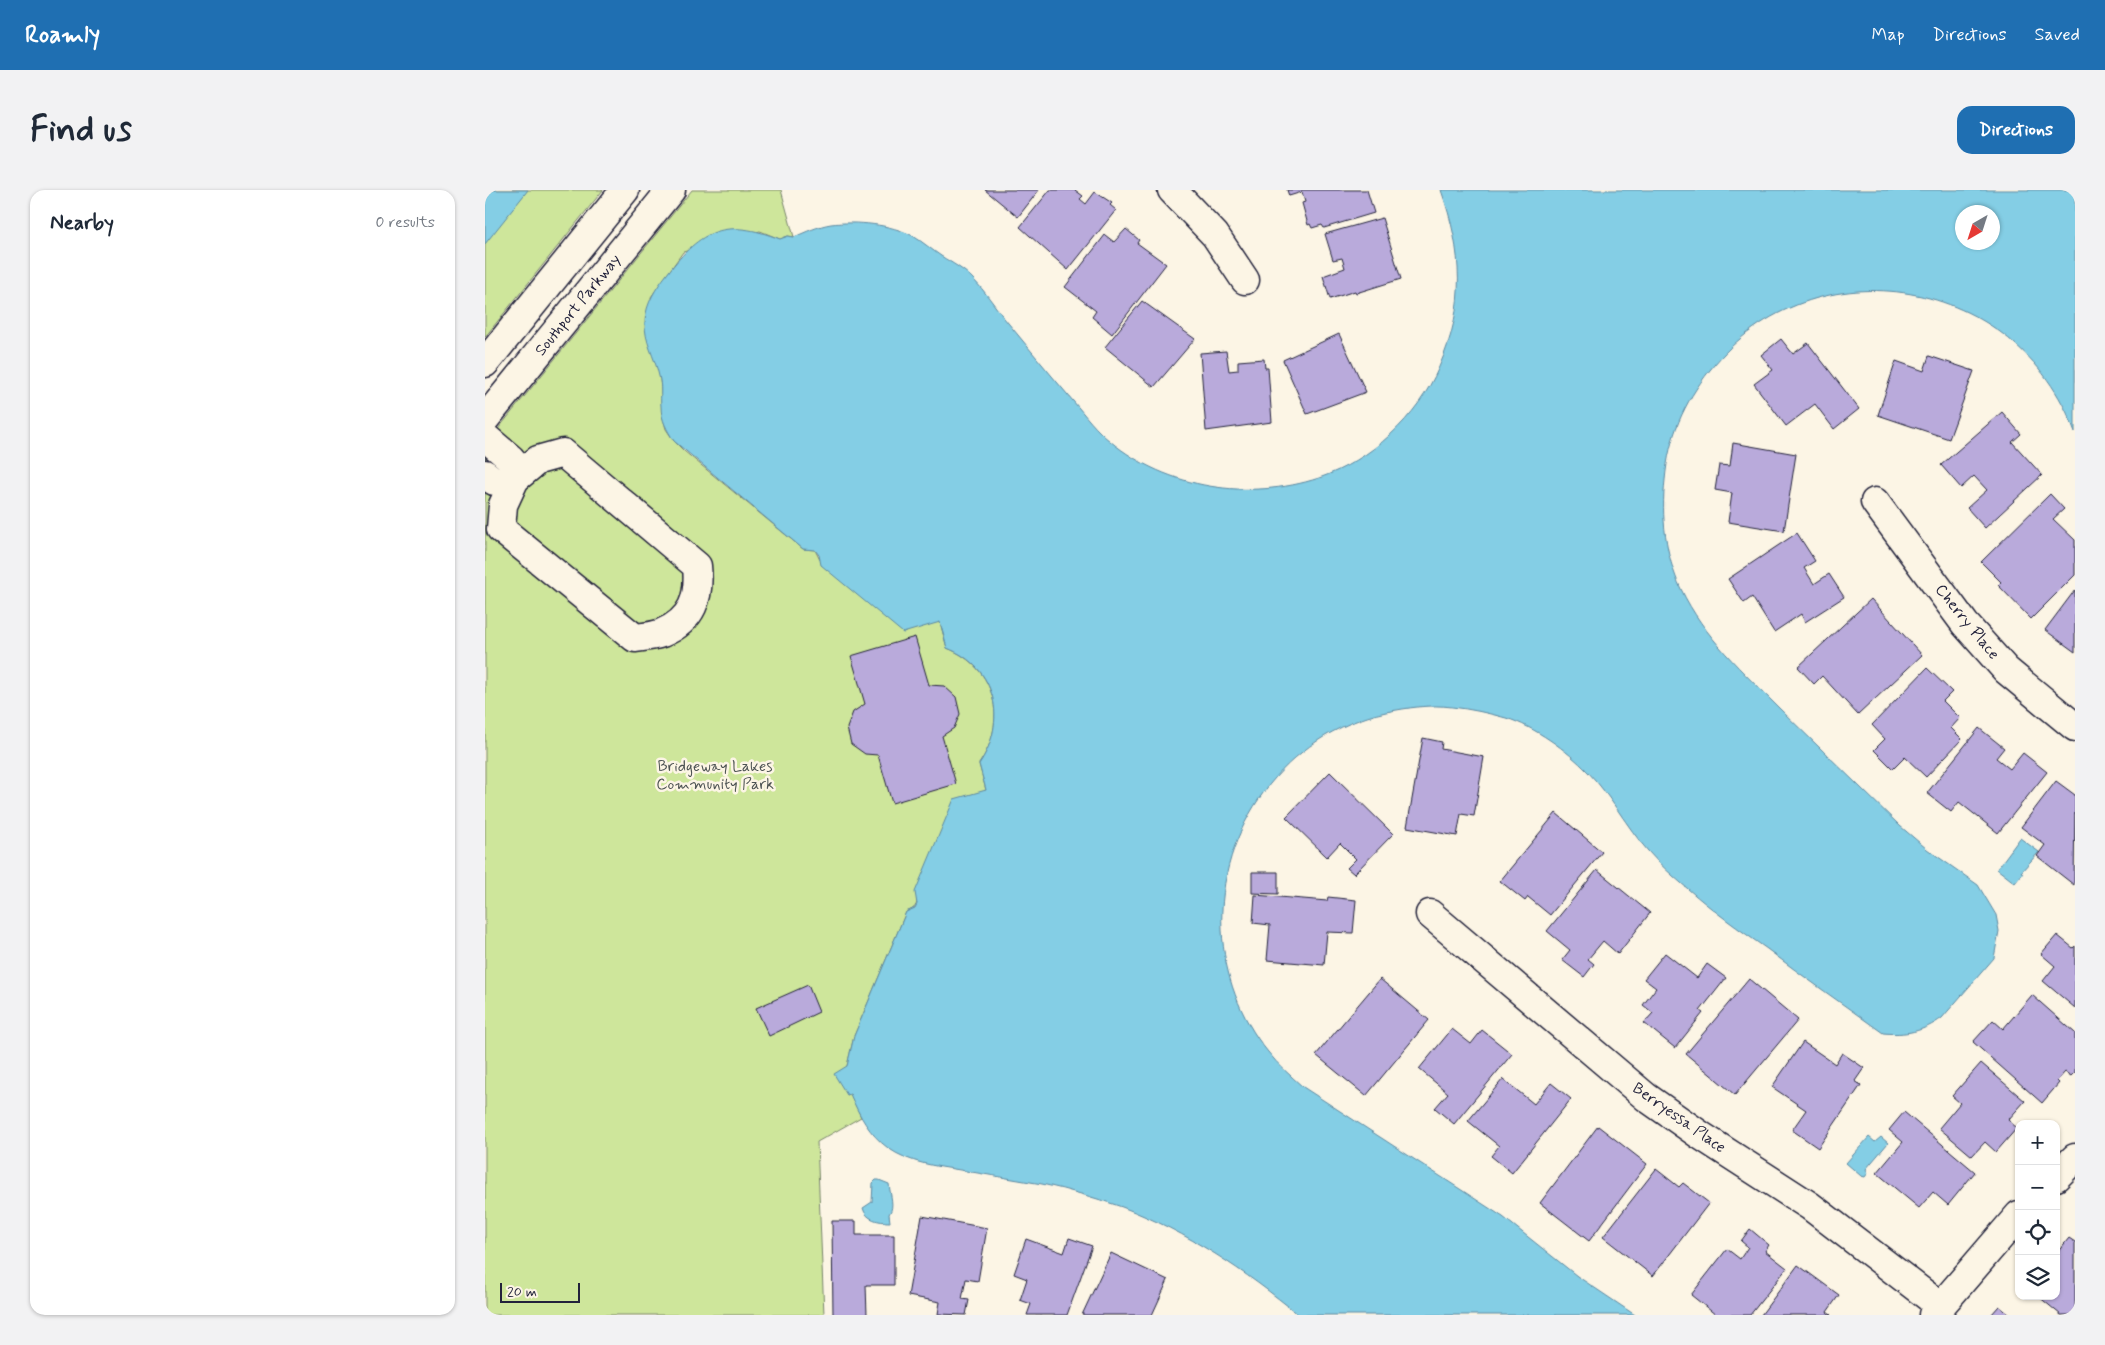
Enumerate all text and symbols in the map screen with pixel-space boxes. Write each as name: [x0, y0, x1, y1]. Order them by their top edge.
text: Roamly: [25, 20, 100, 51]
text: Map: [1872, 23, 1905, 47]
text: Directions: [1933, 23, 2007, 47]
text: Saved: [2035, 23, 2080, 47]
button: Directions: [1957, 106, 2075, 154]
text: Find us: [30, 107, 132, 153]
north arrow: [1955, 205, 2000, 250]
text: Nearby: [50, 209, 114, 237]
text: 0 results: [375, 212, 435, 233]
street label: Southport Parkway: [530, 250, 626, 360]
street label: Cherry Place: [1930, 580, 2004, 664]
park label: Bridgeway Lakes Community Park: [656, 756, 774, 795]
street label: Berryessa Place: [1628, 1078, 1730, 1158]
map controls: [2015, 1120, 2060, 1300]
button: +: [2015, 1120, 2060, 1165]
button: −: [2015, 1165, 2060, 1210]
button: locate: [2015, 1210, 2060, 1255]
button: layers: [2015, 1255, 2060, 1300]
scale bar: [500, 1280, 580, 1303]
text: 20 m: [507, 1283, 537, 1301]

